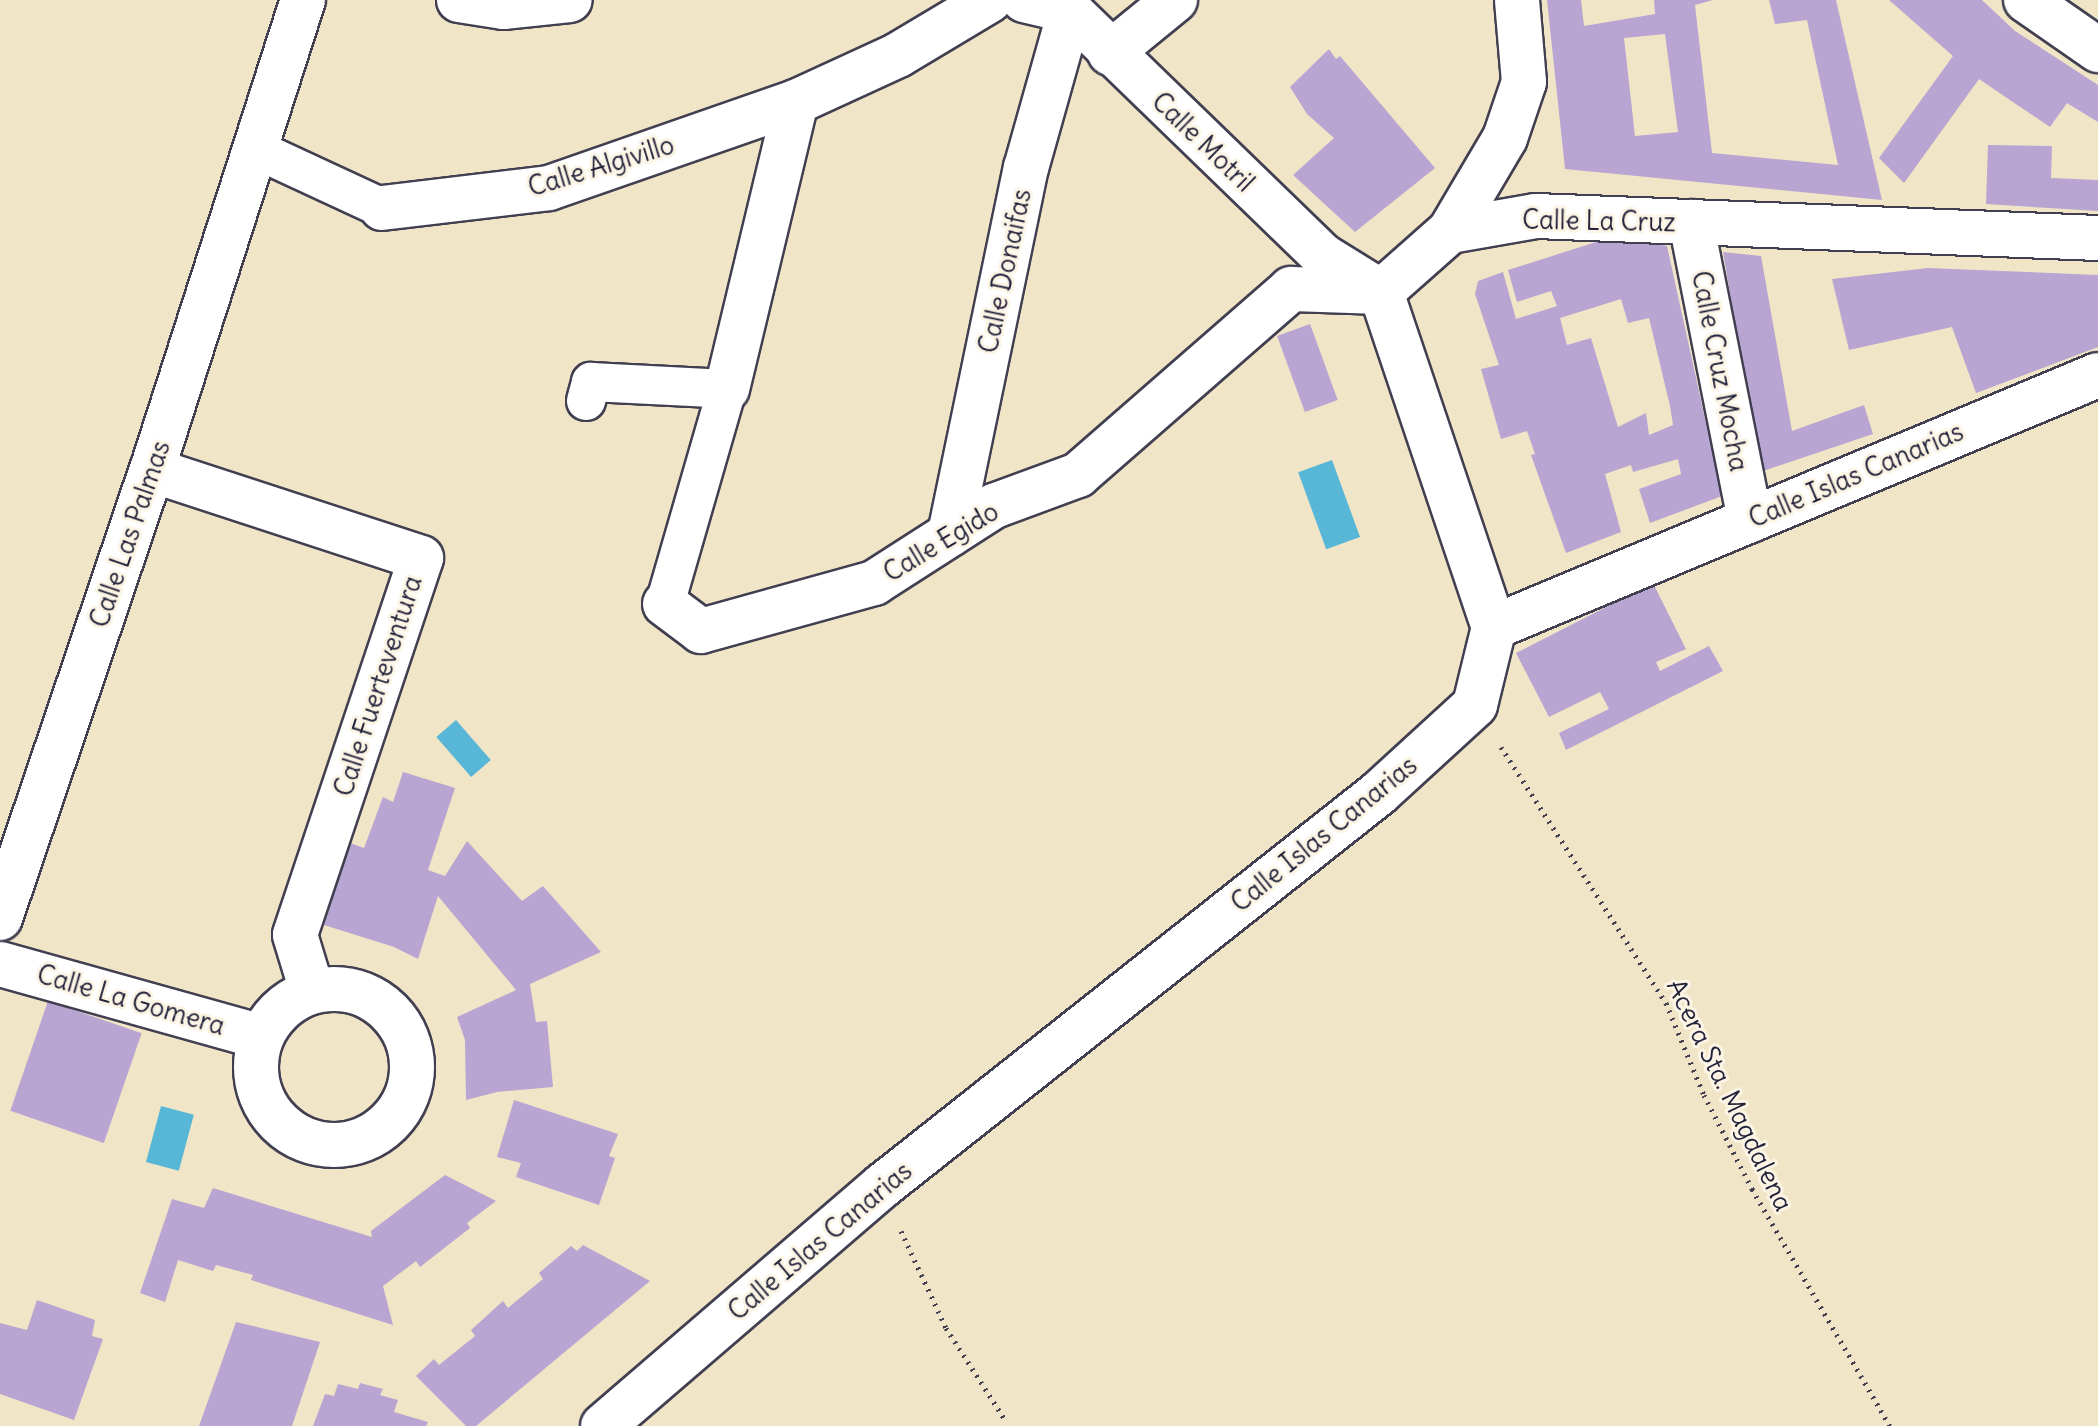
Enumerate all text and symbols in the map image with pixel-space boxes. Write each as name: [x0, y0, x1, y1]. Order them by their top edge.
street label: Calle Motril: [1145, 86, 1261, 198]
street label: Calle Algivillo: [524, 129, 678, 203]
street label: Calle Donaifas: [972, 186, 1038, 356]
street label: Calle La Cruz: [1522, 204, 1676, 238]
street label: Calle Cruz Mocha: [1685, 268, 1755, 474]
street label: Calle Islas Canarias: [1744, 416, 1968, 534]
street label: Calle Las Palmas: [83, 436, 177, 632]
street label: Calle Egido: [878, 495, 1004, 589]
street label: Calle Fuerteventura: [328, 572, 428, 800]
street label: Calle Islas Canarias: [1225, 749, 1423, 919]
street label: Calle La Gomera: [33, 958, 229, 1042]
street label: Acera Sta. Magdalena: [1660, 974, 1800, 1216]
street label: Calle Islas Canarias: [722, 1155, 918, 1327]

